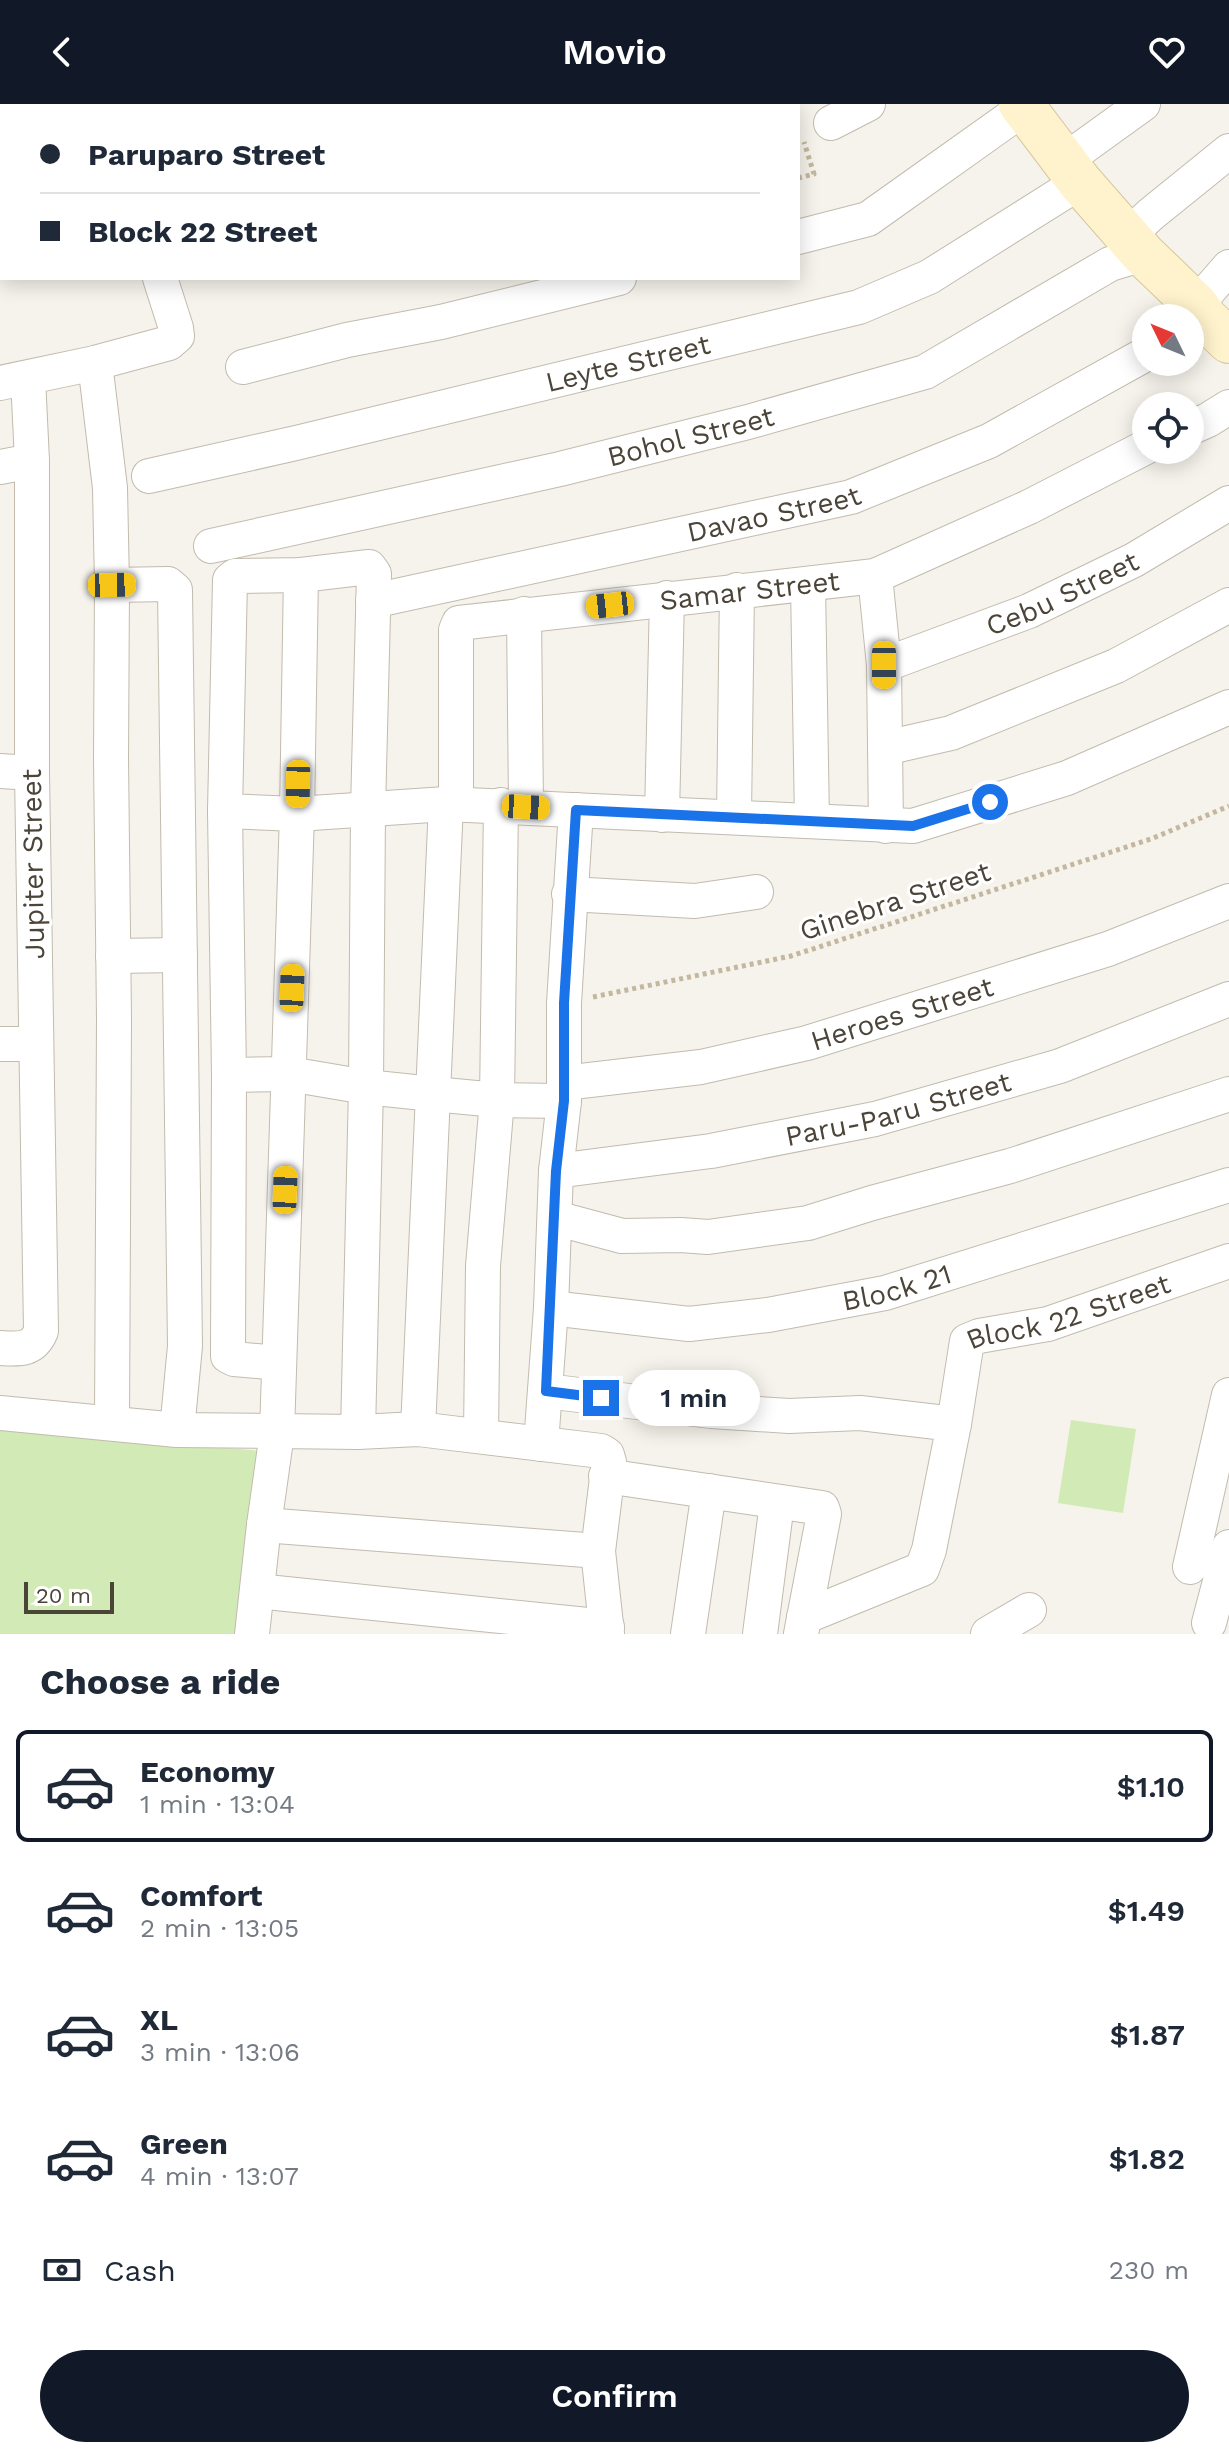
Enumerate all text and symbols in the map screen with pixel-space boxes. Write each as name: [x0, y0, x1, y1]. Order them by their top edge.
icon: back: [40, 30, 84, 74]
icon: heart: [1145, 30, 1189, 74]
text: Movio: [562, 31, 667, 73]
text: Paruparo Street: [88, 137, 325, 172]
text: Block 22 Street: [88, 214, 317, 249]
north arrow: [1132, 304, 1204, 376]
map controls: [1132, 304, 1204, 464]
street label: Leyte Street: [542, 327, 714, 399]
button: locate: [1132, 392, 1204, 464]
street label: Bohol Street: [604, 399, 778, 473]
street label: Davao Street: [684, 478, 866, 549]
street label: Cebu Street: [981, 544, 1144, 642]
street label: Samar Street: [658, 564, 841, 617]
car: [88, 573, 136, 597]
car: [585, 591, 635, 619]
car: [872, 641, 896, 689]
car: [286, 760, 310, 808]
street label: Jupiter Street: [15, 768, 51, 959]
route start: [972, 784, 1008, 820]
car: [501, 794, 551, 820]
street label: Ginebra Street: [795, 855, 995, 947]
car: [279, 964, 305, 1012]
street label: Heroes Street: [807, 969, 997, 1057]
street label: Paru-Paru Street: [782, 1064, 1015, 1153]
car: [272, 1166, 298, 1214]
street label: Block 21: [839, 1257, 955, 1317]
street label: Block 22 Street: [961, 1266, 1175, 1356]
callout: 1 min: [629, 1370, 761, 1426]
route end: [583, 1380, 619, 1416]
text: 1 min: [661, 1383, 727, 1413]
scale bar: [24, 1578, 114, 1614]
text: 20 m: [36, 1583, 91, 1608]
text: Choose a ride: [40, 1661, 280, 1703]
icon: car: [44, 1750, 116, 1822]
text: Economy: [140, 1754, 275, 1789]
text: $1.10: [1117, 1769, 1185, 1804]
text: 1 min · 13:04: [140, 1789, 295, 1819]
icon: car: [44, 1874, 116, 1946]
text: Comfort: [140, 1878, 262, 1913]
text: $1.49: [1108, 1893, 1185, 1928]
text: 2 min · 13:05: [140, 1913, 299, 1943]
icon: car: [44, 1998, 116, 2070]
text: XL: [140, 2002, 178, 2037]
text: $1.87: [1110, 2017, 1185, 2052]
text: 3 min · 13:06: [140, 2037, 300, 2067]
icon: car: [44, 2122, 116, 2194]
text: Green: [140, 2126, 228, 2161]
text: $1.82: [1109, 2141, 1185, 2176]
text: 4 min · 13:07: [140, 2161, 299, 2191]
icon: cash: [40, 2248, 84, 2292]
text: Cash: [104, 2253, 176, 2288]
text: 230 m: [1109, 2255, 1189, 2285]
button: Confirm: [40, 2350, 1189, 2442]

